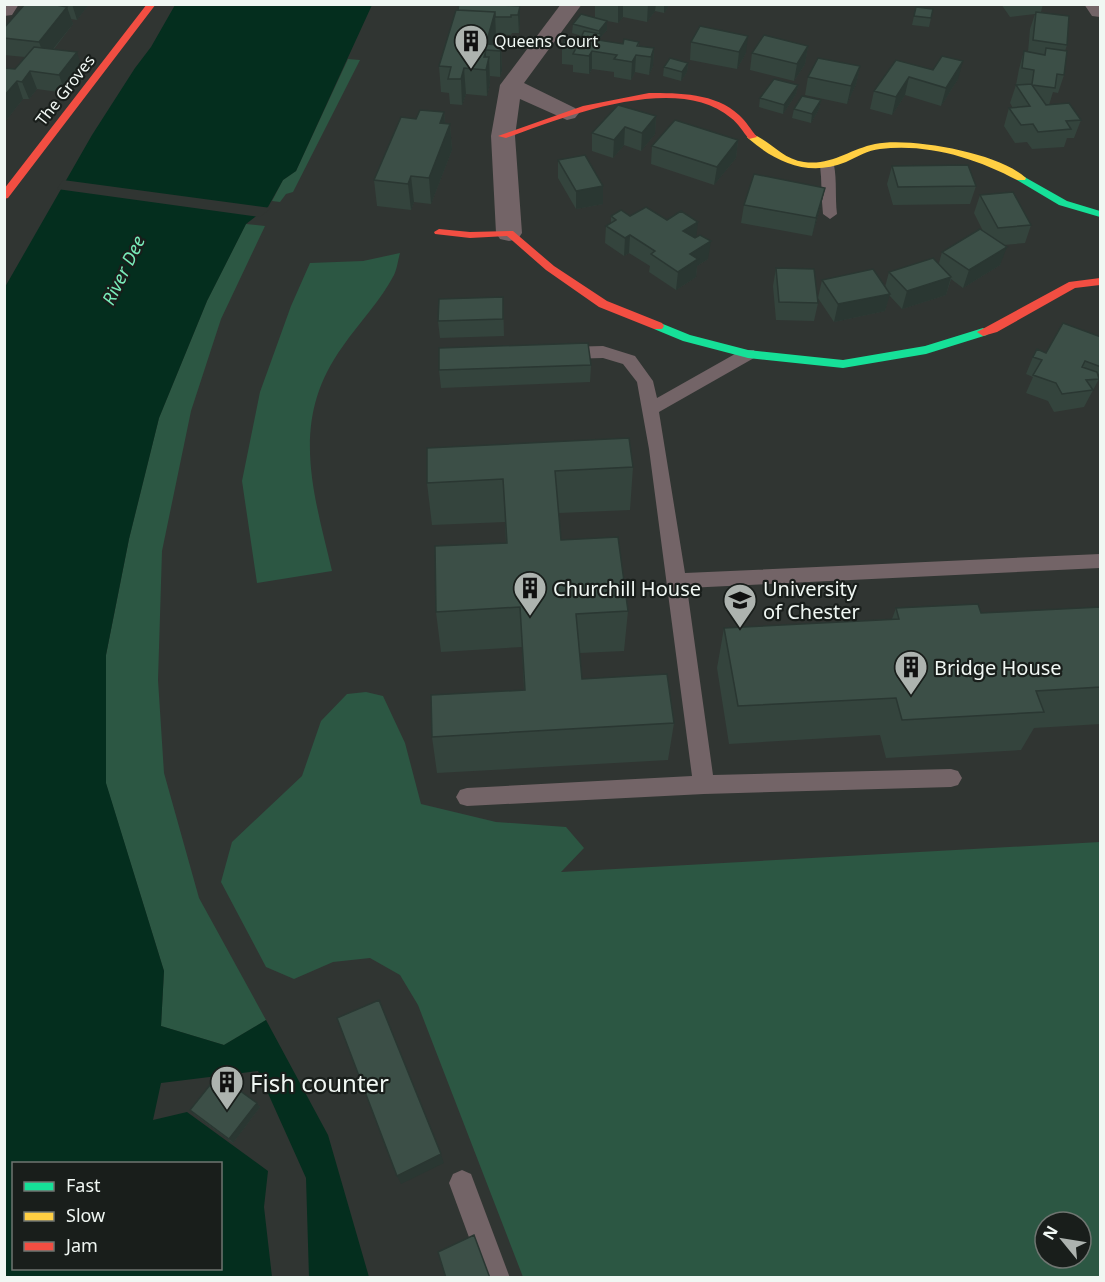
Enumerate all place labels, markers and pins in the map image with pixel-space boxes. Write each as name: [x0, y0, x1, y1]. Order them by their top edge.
building icon: Queens Court: [453, 23, 489, 70]
place label: Queens Court: [494, 30, 598, 52]
building icon: Churchill House: [512, 570, 548, 617]
place label: Churchill House: [553, 575, 701, 602]
place label: University of Chester: [763, 575, 860, 625]
school or university icon: University of Chester: [722, 582, 758, 629]
building icon: Bridge House: [893, 649, 929, 696]
place label: Bridge House: [934, 654, 1062, 681]
building icon: Fish counter: [209, 1064, 245, 1111]
place label: Fish counter: [250, 1066, 389, 1099]

